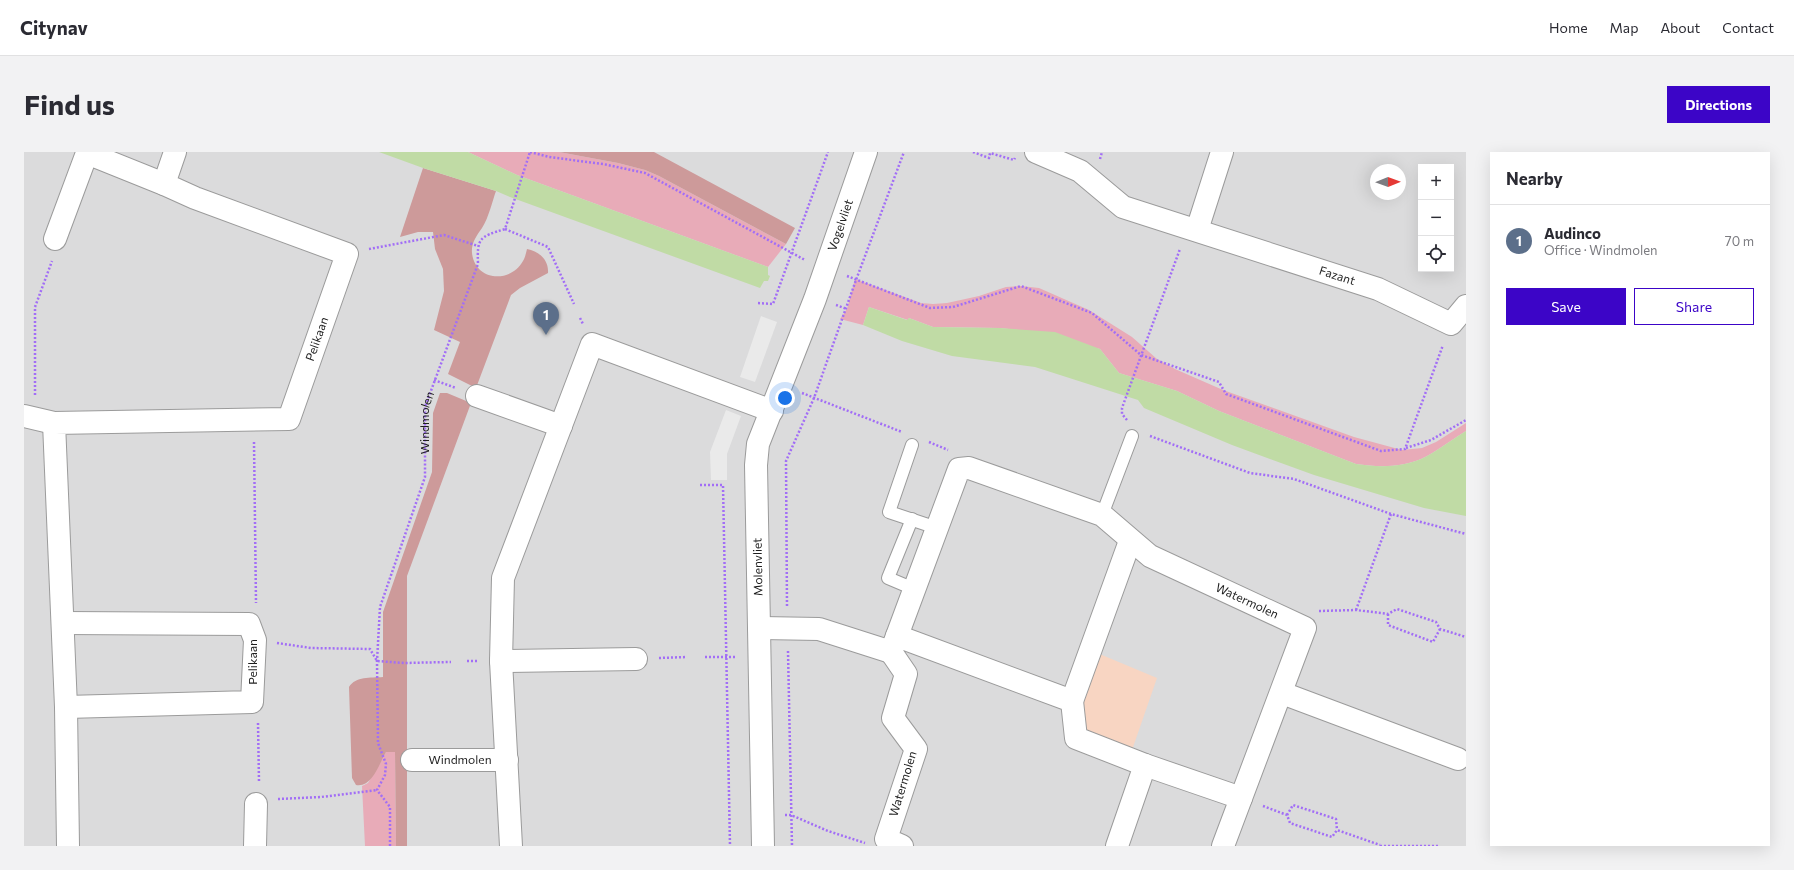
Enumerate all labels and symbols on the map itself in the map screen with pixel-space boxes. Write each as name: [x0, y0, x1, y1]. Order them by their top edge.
north arrow: [1370, 164, 1406, 200]
street label: Vogelvliet: [824, 197, 855, 253]
street label: Fazant: [1318, 263, 1357, 287]
pin: 1: [533, 302, 559, 335]
street label: Pelikaan: [302, 315, 330, 363]
your location: [775, 388, 795, 408]
street label: Windmolen: [417, 389, 436, 454]
street label: Molenvliet: [749, 538, 765, 596]
street label: Watermolen: [1214, 580, 1281, 621]
street label: Pelikaan: [245, 639, 259, 685]
street label: Watermolen: [885, 749, 919, 818]
street label: Windmolen: [428, 752, 492, 766]

